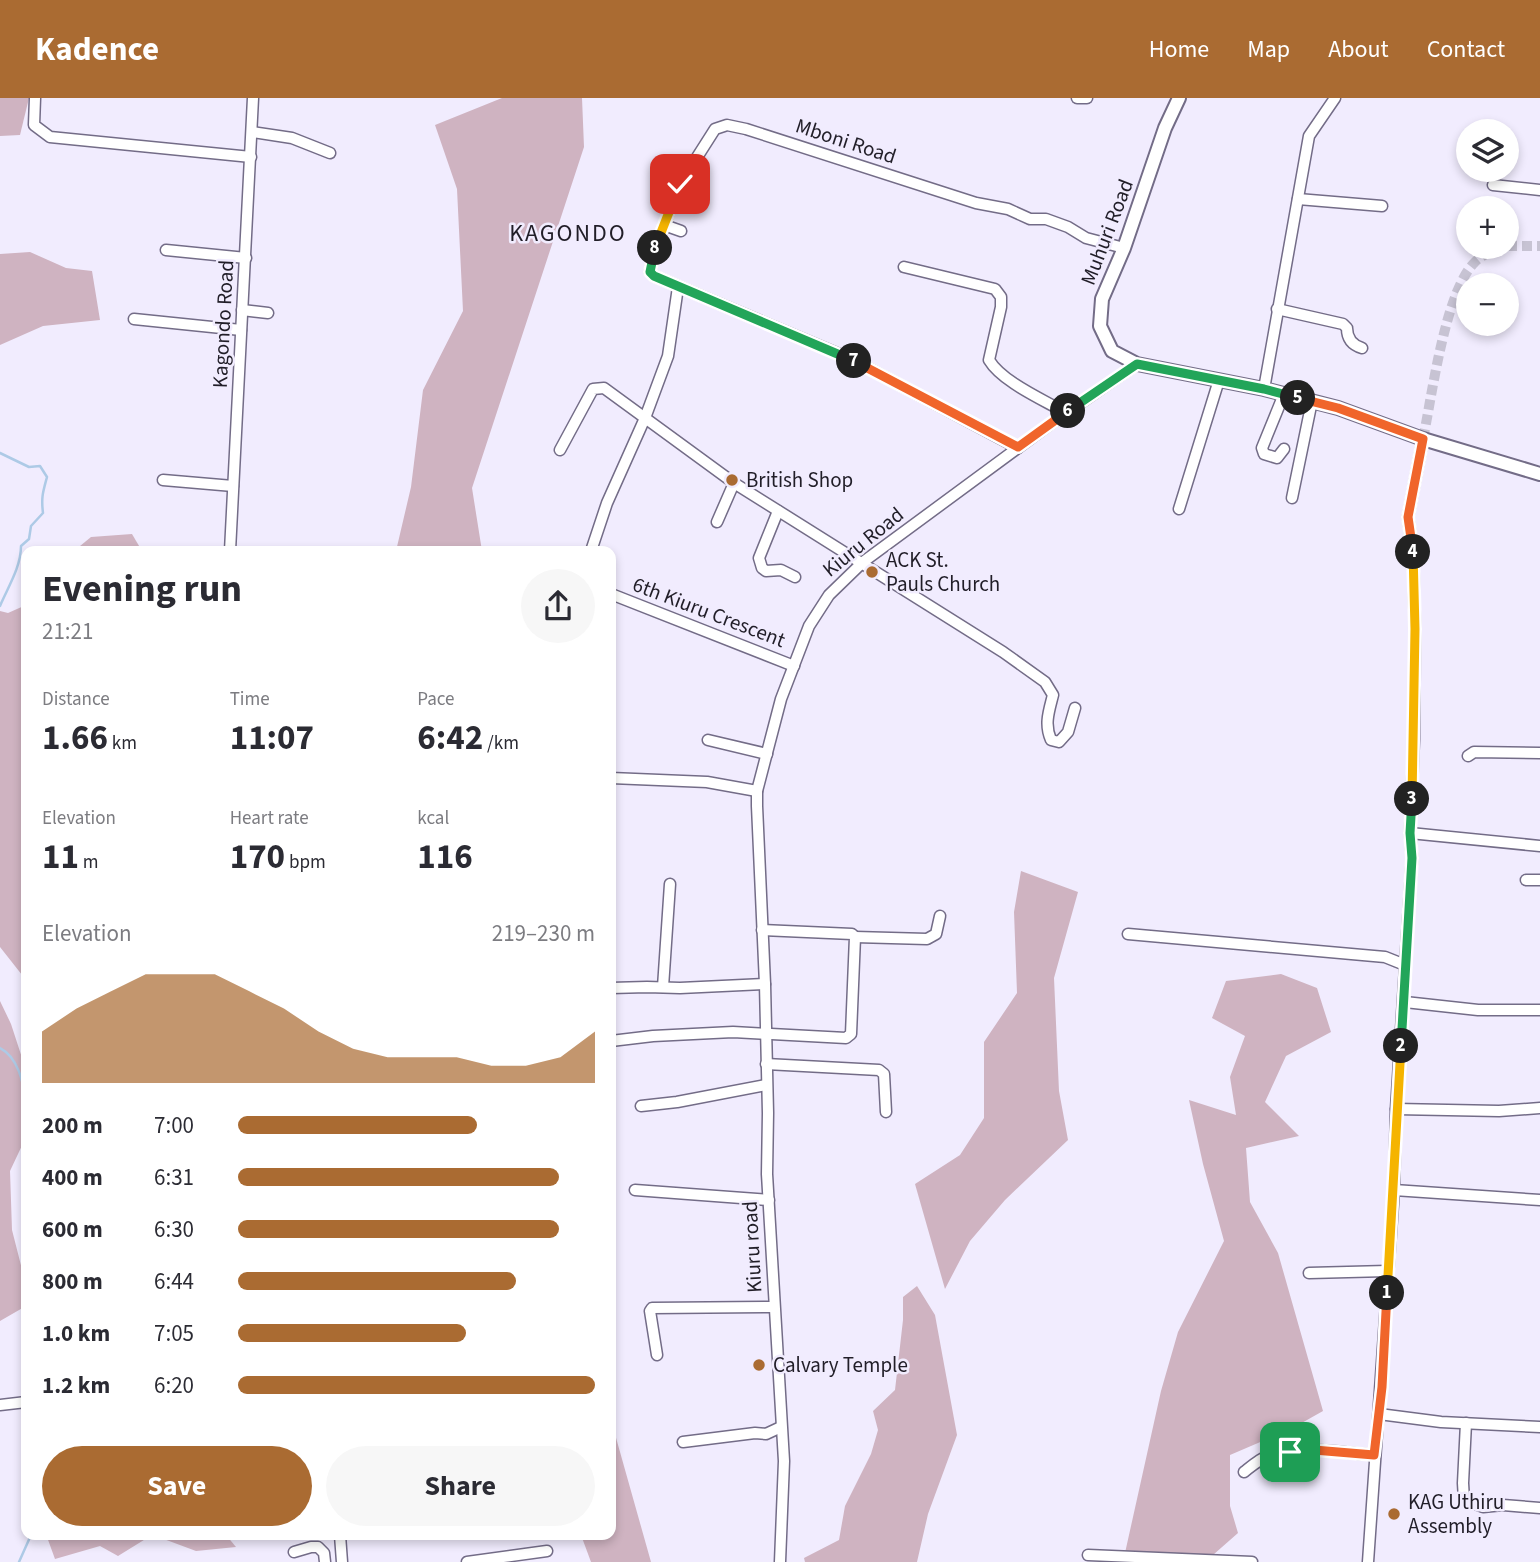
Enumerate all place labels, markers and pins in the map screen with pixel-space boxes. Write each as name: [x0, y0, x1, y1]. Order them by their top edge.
pin: [650, 154, 710, 214]
pin: 8: [638, 230, 672, 266]
pin: 7: [836, 344, 872, 378]
pin: 5: [1280, 380, 1316, 416]
pin: 6: [1050, 394, 1086, 428]
place label: British Shop: [746, 465, 853, 495]
marker: British Shop: [724, 472, 740, 488]
pin: 4: [1396, 534, 1430, 570]
place label: ACK St. Pauls Church: [886, 545, 1000, 599]
marker: ACK St. Pauls Church: [864, 564, 880, 580]
pin: 3: [1394, 782, 1430, 816]
pin: 2: [1384, 1028, 1418, 1063]
pin: 1: [1370, 1276, 1404, 1310]
place label: Calvary Temple: [773, 1350, 908, 1380]
marker: Calvary Temple: [751, 1357, 767, 1373]
pin: [1260, 1422, 1320, 1482]
place label: KAG Uthiru Assembly: [1408, 1487, 1504, 1541]
marker: KAG Uthiru Assembly: [1386, 1506, 1402, 1522]

